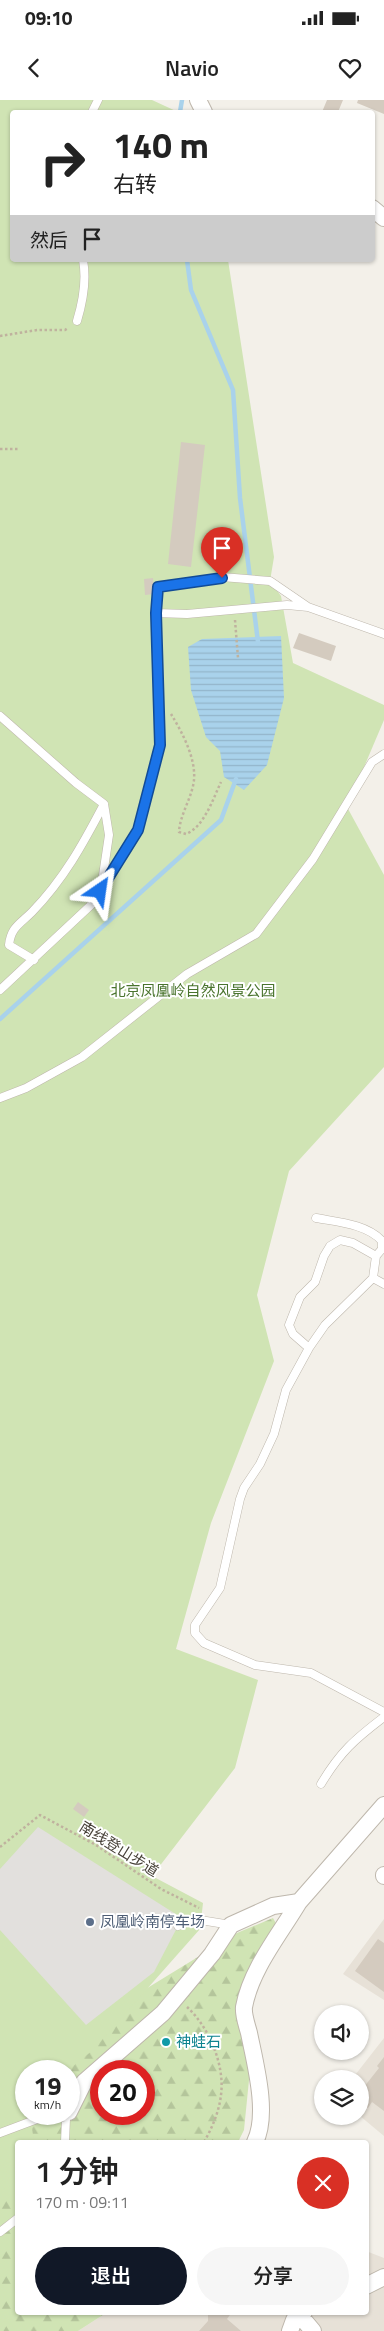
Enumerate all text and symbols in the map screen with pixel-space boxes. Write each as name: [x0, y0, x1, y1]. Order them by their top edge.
text: 09:10: [25, 3, 72, 32]
text: Navio: [165, 51, 219, 85]
icon: back: [20, 54, 48, 82]
icon: heart: [336, 54, 364, 82]
text: 140 m: [113, 118, 209, 172]
icon: right: [30, 130, 95, 195]
text: 右转: [113, 167, 157, 201]
text: 然后: [30, 225, 68, 254]
icon: arrive: [78, 225, 106, 253]
pin: [201, 527, 243, 578]
icon: arrive: [208, 534, 236, 562]
position arrow: [73, 864, 125, 916]
park label: 北京凤凰岭自然风景公园: [110, 979, 276, 1002]
street label: 南线登山步道: [75, 1815, 164, 1882]
place label: 凤凰岭南停车场: [100, 1910, 205, 1933]
marker: 凤凰岭南停车场: [84, 1916, 96, 1928]
map controls: [314, 2005, 369, 2125]
button: sound: [314, 2005, 369, 2060]
place label: 神蛙石: [176, 2030, 221, 2053]
marker: 神蛙石: [160, 2036, 172, 2048]
speed limit sign: 20: [90, 2060, 155, 2125]
text: 19: [33, 2067, 62, 2105]
button: layers: [314, 2070, 369, 2125]
text: km/h: [34, 2095, 61, 2114]
text: 1 分钟: [35, 2148, 118, 2194]
button: close: [297, 2157, 349, 2209]
text: 170 m · 09:11: [35, 2190, 129, 2214]
button: 退出: [35, 2247, 187, 2305]
button: 分享: [197, 2247, 349, 2305]

